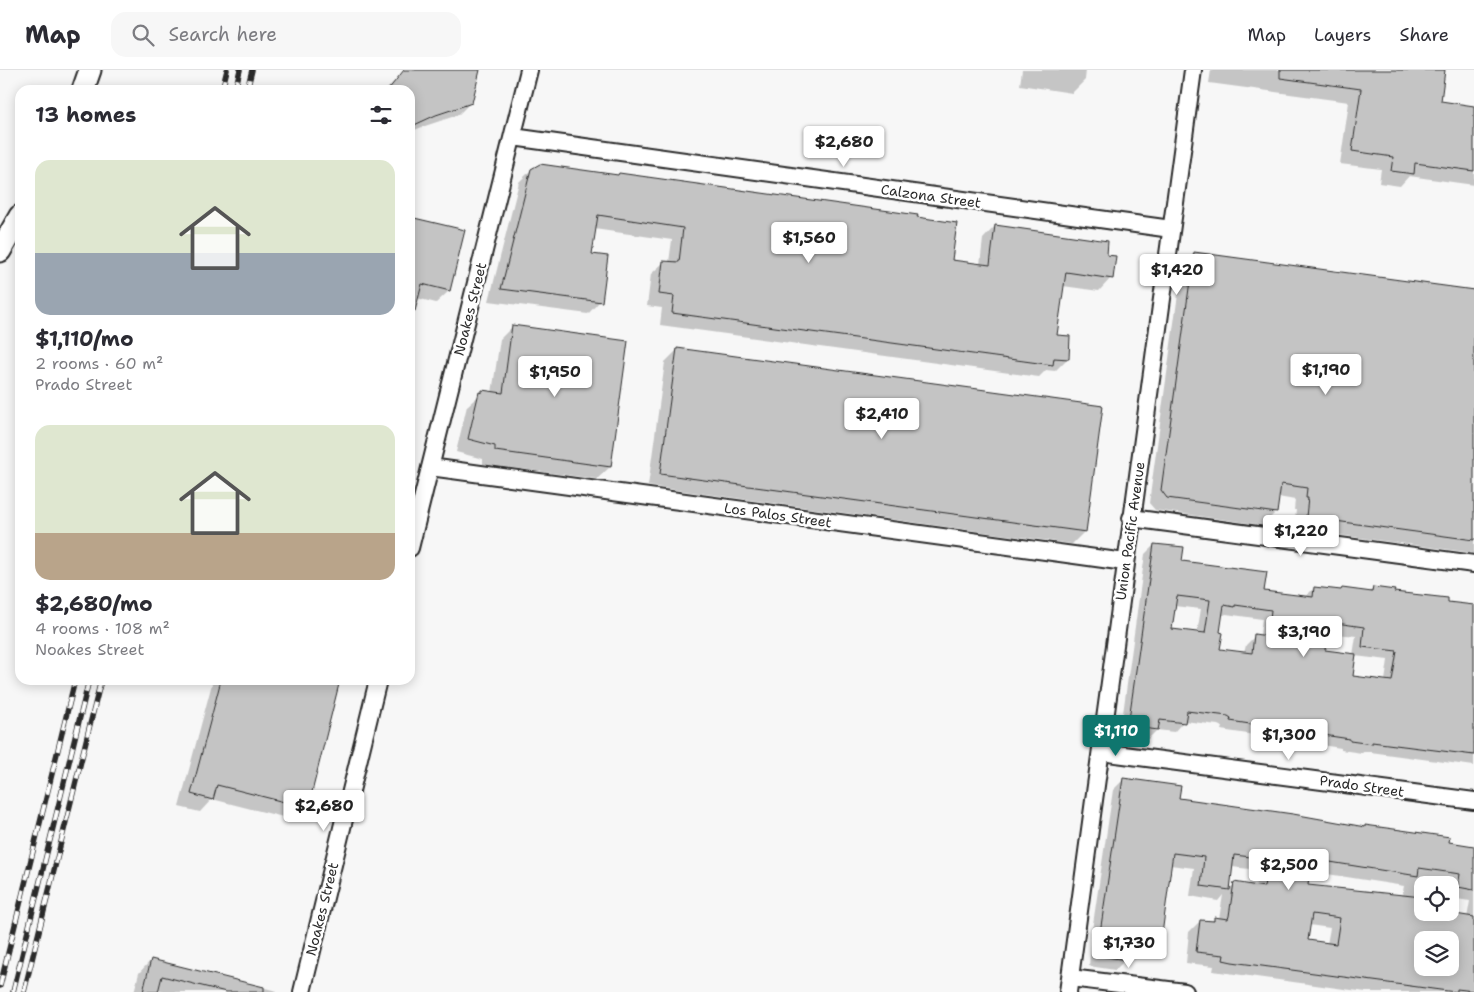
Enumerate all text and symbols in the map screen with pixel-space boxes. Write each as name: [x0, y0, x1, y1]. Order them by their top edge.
search box: [111, 12, 461, 57]
text: Map: [25, 19, 81, 51]
icon: search: [129, 21, 157, 49]
text: Search here: [169, 22, 277, 47]
text: Map: [1248, 23, 1286, 47]
text: Layers: [1314, 23, 1371, 47]
text: Share: [1399, 23, 1449, 47]
text: 13 homes: [35, 101, 136, 129]
icon: filters: [367, 101, 395, 129]
pin: $2,680: [803, 126, 885, 168]
text: $2,680: [814, 131, 874, 152]
street label: Calzona Street: [880, 180, 982, 212]
icon: home: [170, 193, 260, 283]
pin: $1,560: [768, 222, 850, 264]
text: $1,560: [782, 227, 836, 248]
pin: $1,420: [1136, 254, 1218, 296]
text: $1,420: [1151, 259, 1203, 280]
street label: Noakes Street: [450, 260, 490, 358]
text: $1,110/mo: [35, 325, 134, 353]
text: 2 rooms · 60 m²: [35, 353, 163, 374]
pin: $1,190: [1285, 354, 1367, 396]
pin: $1,950: [514, 356, 596, 398]
text: $1,190: [1301, 359, 1351, 380]
text: $1,950: [529, 361, 581, 382]
text: Prado Street: [35, 374, 132, 395]
pin: $2,410: [841, 398, 923, 440]
text: $2,410: [855, 403, 909, 424]
icon: home: [170, 458, 260, 548]
street label: Union Pacific Avenue: [1111, 460, 1149, 602]
street label: Los Palos Street: [723, 499, 833, 531]
pin: $1,220: [1260, 514, 1342, 557]
text: $1,220: [1274, 520, 1328, 541]
text: $2,680/mo: [35, 590, 153, 618]
pin: $3,190: [1263, 616, 1345, 658]
text: 4 rooms · 108 m²: [35, 618, 170, 639]
text: $3,190: [1277, 621, 1331, 642]
text: Noakes Street: [35, 639, 144, 660]
pin: $1,110: [1075, 714, 1157, 757]
pin: $1,300: [1248, 718, 1330, 761]
text: $1,110: [1094, 720, 1138, 741]
text: $1,300: [1262, 724, 1316, 745]
street label: Prado Street: [1319, 771, 1405, 801]
pin: $2,680: [283, 790, 365, 832]
text: $2,680: [294, 795, 354, 816]
pin: $2,500: [1248, 848, 1330, 891]
text: $2,500: [1260, 854, 1318, 875]
street label: Noakes Street: [302, 860, 342, 958]
map controls: [1414, 876, 1459, 976]
button: locate: [1414, 876, 1459, 921]
pin: $1,730: [1088, 926, 1170, 969]
button: layers: [1414, 931, 1459, 976]
text: $1,730: [1103, 932, 1155, 953]

